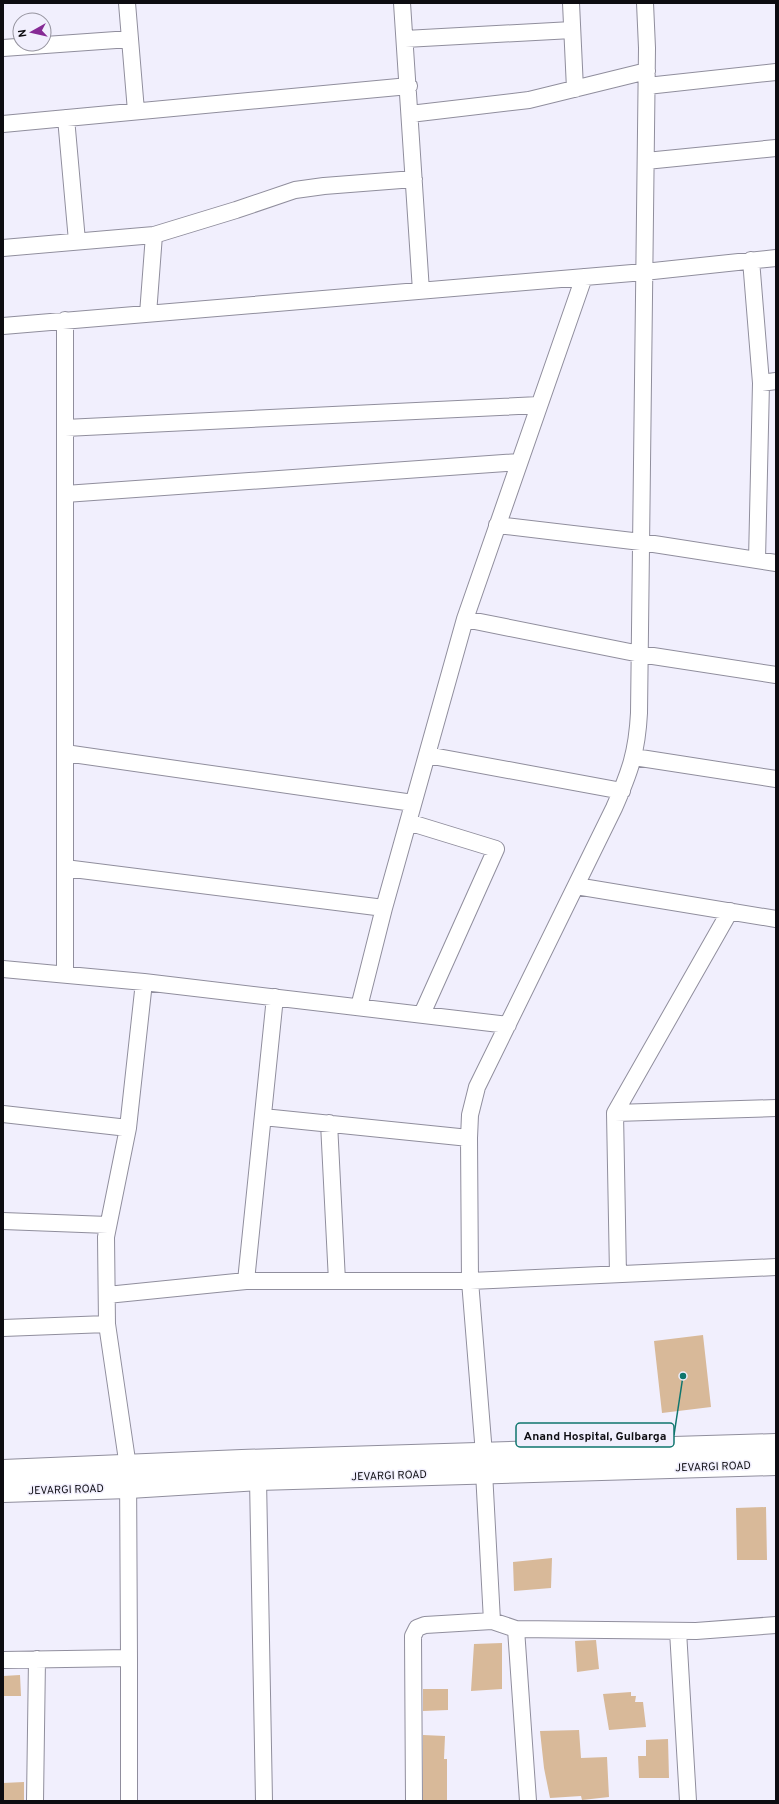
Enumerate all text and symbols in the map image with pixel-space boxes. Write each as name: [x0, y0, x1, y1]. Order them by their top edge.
north arrow: [12, 12, 52, 52]
text: N: [16, 28, 31, 38]
callout: Anand Hospital, Gulbarga: [516, 1423, 674, 1447]
text: Anand Hospital, Gulbarga: [524, 1429, 666, 1445]
street label: JEVARGI ROAD: [675, 1459, 751, 1475]
street label: JEVARGI ROAD: [351, 1468, 427, 1484]
street label: JEVARGI ROAD: [28, 1482, 104, 1498]

